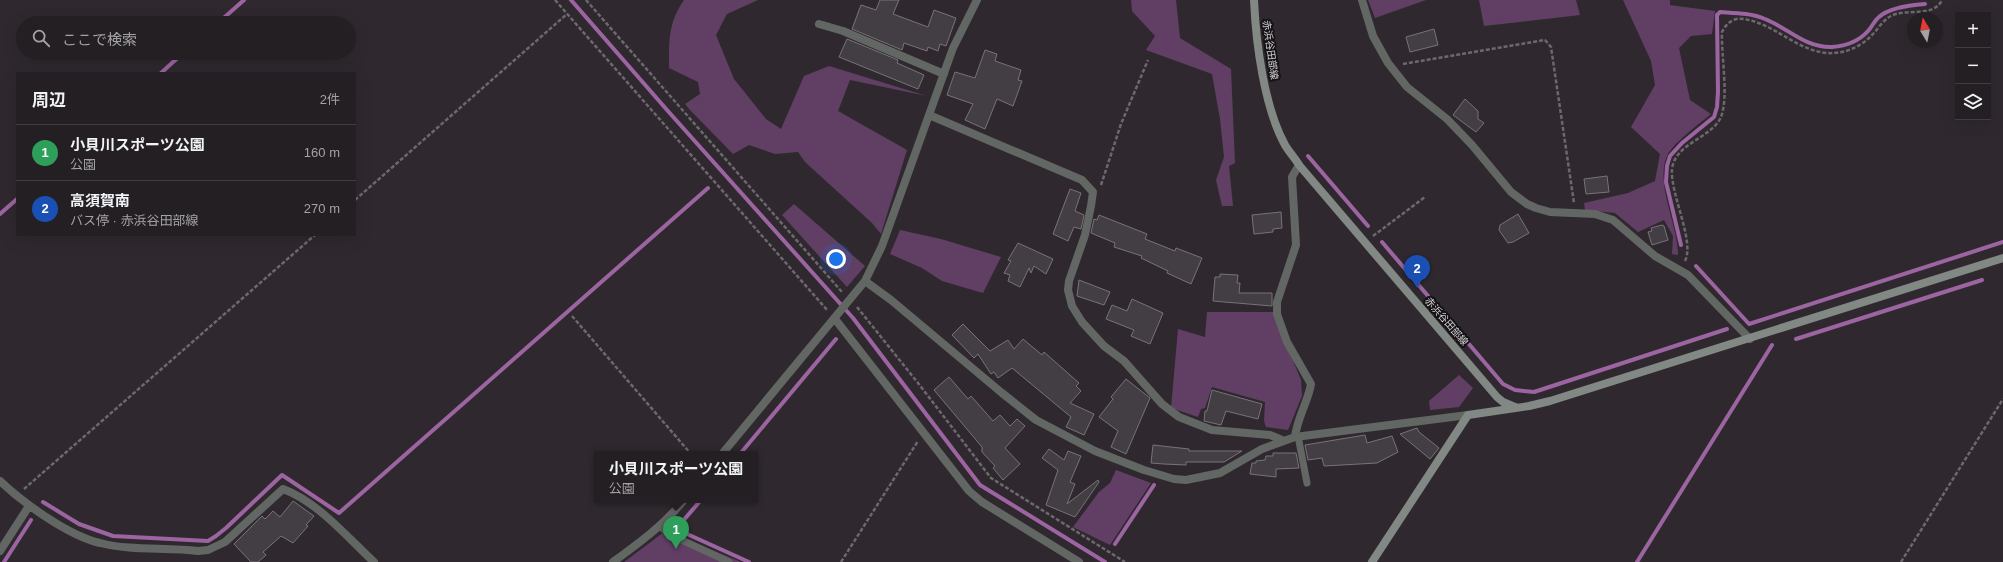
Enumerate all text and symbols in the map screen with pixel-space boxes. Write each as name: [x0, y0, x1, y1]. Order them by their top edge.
north arrow: [1907, 12, 1943, 48]
map controls: [1955, 12, 1991, 120]
button: +: [1955, 12, 1991, 48]
search box: [16, 16, 356, 60]
street label: 赤浜谷田部線: [1261, 20, 1280, 81]
icon: search: [30, 27, 52, 49]
text: ここで検索: [62, 31, 137, 48]
button: −: [1955, 48, 1991, 84]
button: layers: [1955, 84, 1991, 120]
text: 周辺: [32, 91, 66, 110]
text: 2件: [320, 92, 340, 107]
text: 小貝川スポーツ公園: [70, 136, 205, 153]
text: 1: [41, 145, 49, 160]
text: 160 m: [304, 145, 340, 160]
text: 公園: [70, 157, 96, 172]
text: 高須賀南: [70, 192, 130, 209]
text: 2: [41, 201, 49, 216]
text: 270 m: [304, 201, 340, 216]
text: バス停 · 赤浜谷田部線: [70, 213, 199, 228]
your location: [826, 249, 846, 269]
pin: 2: [1404, 255, 1430, 288]
street label: 赤浜谷田部線: [1423, 295, 1470, 348]
popup: [594, 451, 758, 503]
text: 小貝川スポーツ公園: [609, 460, 743, 477]
text: 公園: [609, 481, 635, 496]
pin: 1: [663, 516, 689, 549]

